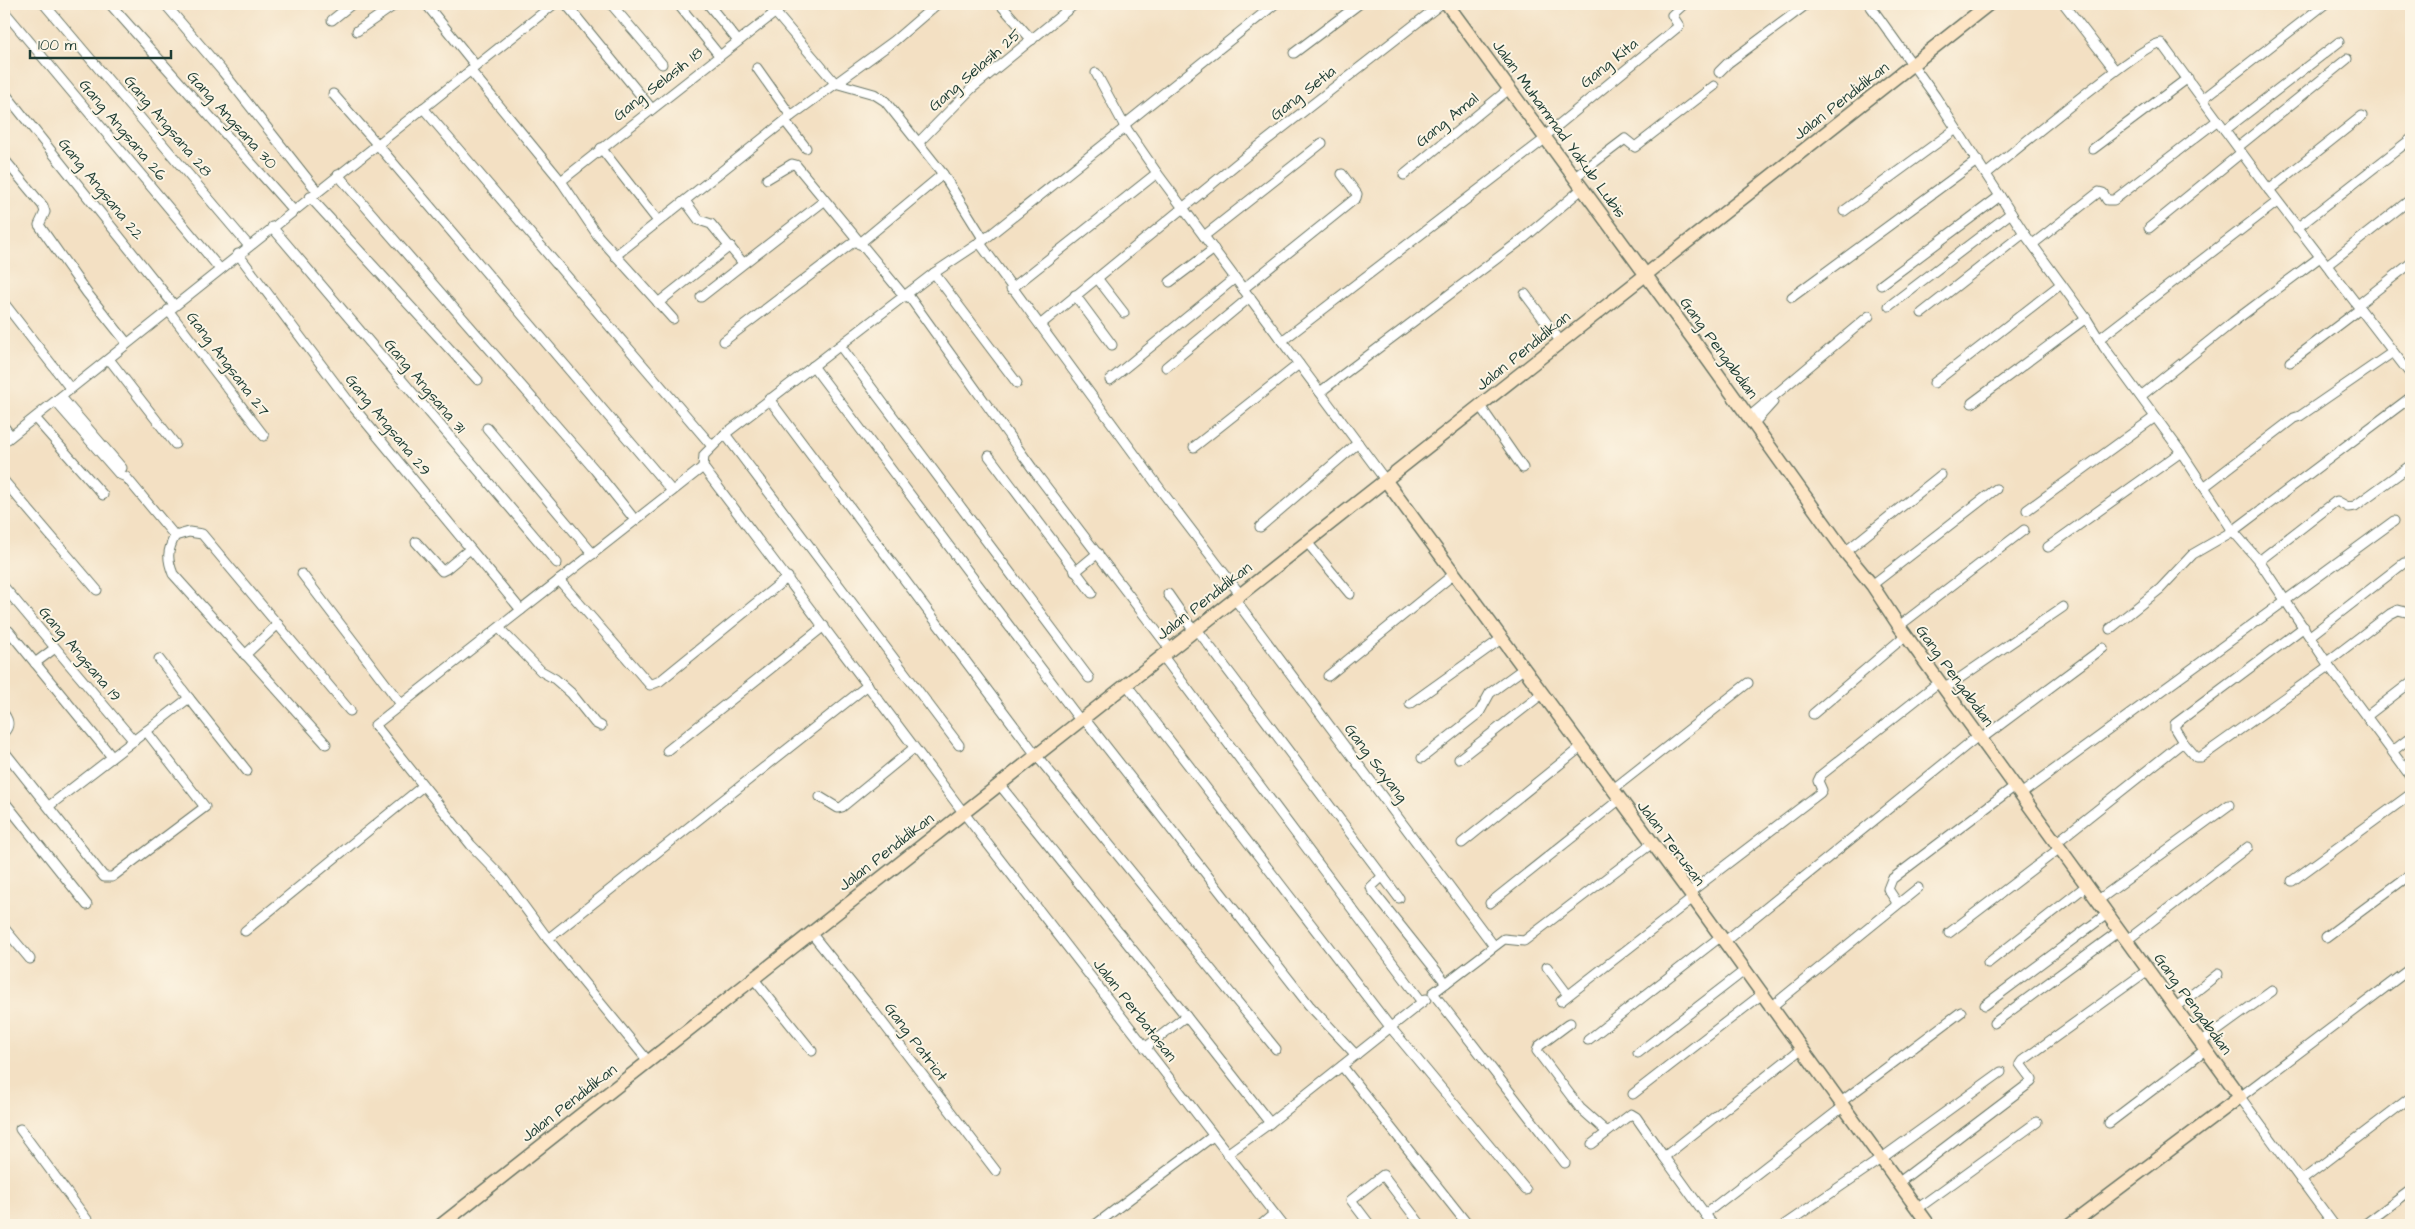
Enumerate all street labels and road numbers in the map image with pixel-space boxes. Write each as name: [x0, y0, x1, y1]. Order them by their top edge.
street label: Gang Selasih 25: [924, 23, 1027, 117]
street label: Gang Kita: [1575, 33, 1643, 94]
street label: Jalan Muhammad Yakub Lubis: [1487, 35, 1631, 223]
street label: Gang Selasih 18: [608, 42, 708, 127]
street label: Jalan Pendidikan: [1789, 57, 1893, 145]
street label: Gang Setia: [1266, 60, 1341, 126]
street label: Gang Angsana 30: [181, 66, 282, 175]
street label: Gang Angsana 28: [118, 70, 217, 182]
street label: Gang Angsana 26: [73, 75, 172, 186]
street label: Gang Amal: [1411, 88, 1484, 153]
street label: Gang Angsana 22: [52, 133, 149, 245]
street label: Gang Pengabdian: [1674, 293, 1763, 404]
street label: Jalan Pendidikan: [1471, 306, 1575, 396]
street label: Gang Angsana 27: [180, 307, 275, 422]
street label: Gang Angsana 31: [378, 334, 471, 439]
street label: Gang Angsana 29: [339, 369, 436, 481]
street label: Jalan Pendidikan: [1152, 557, 1256, 645]
street label: Gang Angsana 19: [33, 602, 126, 707]
street label: Gang Pengabdian: [1910, 621, 1999, 732]
street label: Gang Sayang: [1338, 719, 1413, 808]
street label: Jalan Terusan: [1632, 796, 1710, 890]
street label: Jalan Pendidikan: [834, 808, 938, 896]
street label: Gang Pengabdian: [2148, 949, 2237, 1060]
street label: Jalan Perbatasan: [1088, 954, 1182, 1066]
street label: Gang Patriot: [878, 998, 953, 1087]
street label: Jalan Pendidikan: [517, 1059, 621, 1147]

